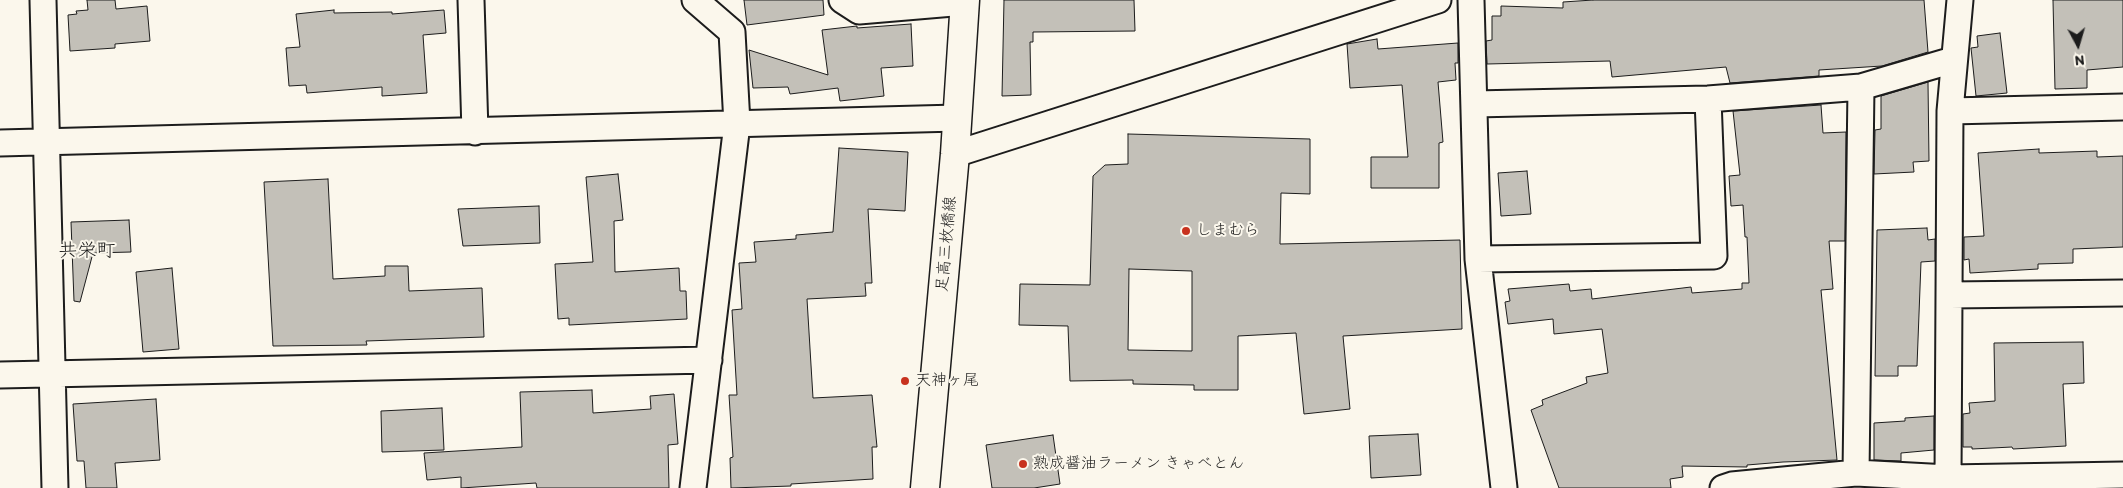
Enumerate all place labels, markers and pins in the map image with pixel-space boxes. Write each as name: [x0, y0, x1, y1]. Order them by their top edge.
place label: しまむら: [1196, 221, 1260, 241]
marker: しまむら: [1180, 225, 1192, 237]
place label: 天神ヶ尾: [915, 371, 979, 391]
marker: 天神ヶ尾: [899, 375, 911, 387]
place label: 熟成醤油ラーメン きゃべとん: [1033, 454, 1245, 474]
marker: 熟成醤油ラーメン きゃべとん: [1017, 458, 1029, 470]

